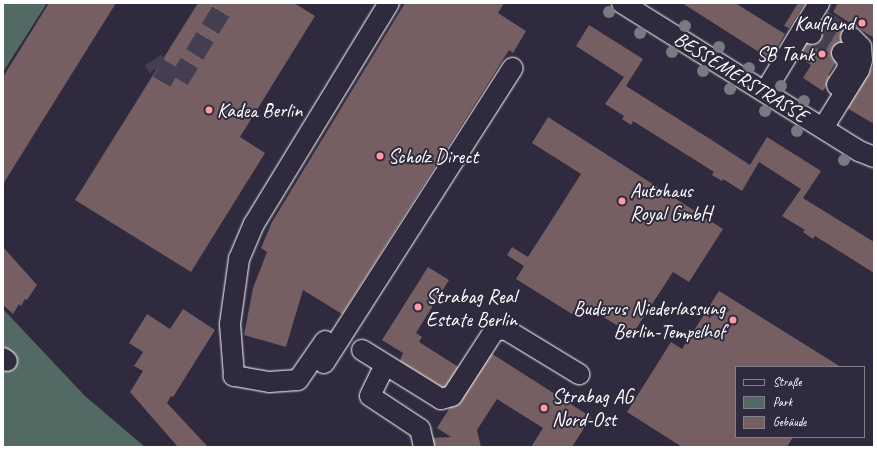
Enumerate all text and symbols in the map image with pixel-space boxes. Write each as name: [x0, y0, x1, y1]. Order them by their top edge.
place label: Kaufland: [794, 11, 854, 35]
marker: Kaufland: [857, 18, 867, 28]
street label: BESSEMERSTRASSE: [670, 26, 812, 128]
place label: SB Tank: [757, 42, 814, 66]
marker: SB Tank: [817, 49, 827, 59]
place label: Kadea Berlin: [217, 98, 303, 122]
marker: Kadea Berlin: [204, 105, 214, 115]
place label: Scholz Direct: [388, 144, 478, 168]
marker: Scholz Direct: [375, 151, 385, 161]
place label: Autohaus Royal GmbH: [630, 178, 712, 225]
marker: Autohaus Royal GmbH: [617, 196, 627, 206]
place label: Strabag Real Estate Berlin: [426, 284, 517, 331]
place label: Buderus Niederlassung Berlin-Tempelhof: [573, 296, 725, 343]
marker: Strabag Real Estate Berlin: [413, 302, 423, 312]
marker: Buderus Niederlassung Berlin-Tempelhof: [728, 315, 738, 325]
legend: [735, 366, 865, 438]
text: Straße: [773, 374, 801, 390]
place label: Strabag AG Nord-Ost: [552, 384, 633, 431]
text: Park: [773, 394, 792, 410]
marker: Strabag AG Nord-Ost: [539, 403, 549, 413]
text: Gebäude: [773, 414, 806, 430]

